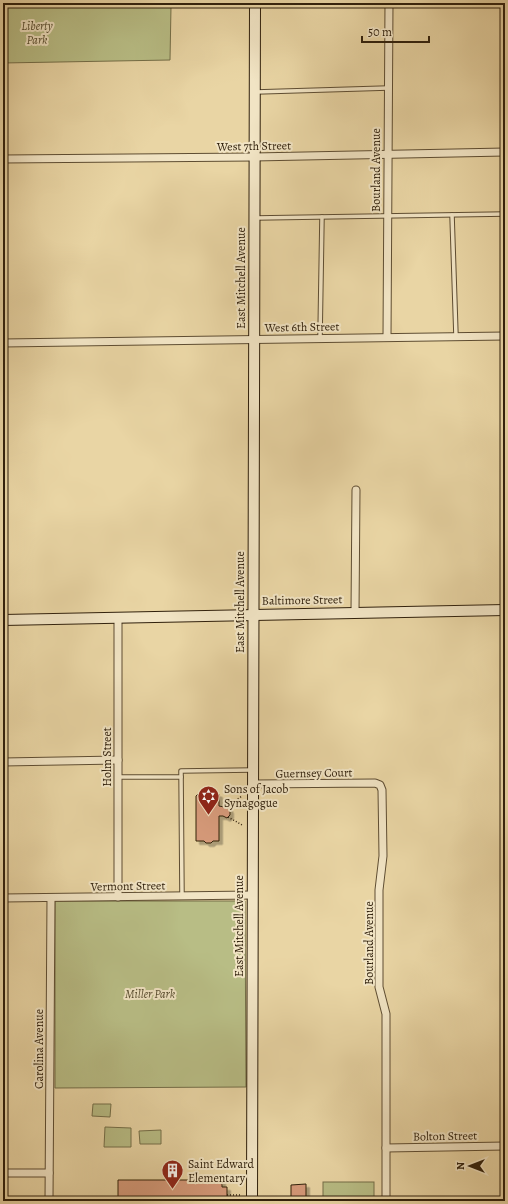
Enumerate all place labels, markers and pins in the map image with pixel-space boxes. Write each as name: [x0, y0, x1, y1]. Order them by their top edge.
place label: Sons of Jacob Synagogue: [224, 781, 288, 811]
synagogue icon: Sons of Jacob Synagogue: [195, 783, 221, 816]
place label: Saint Edward Elementary: [188, 1156, 255, 1186]
building icon: Saint Edward Elementary: [160, 1158, 186, 1191]

